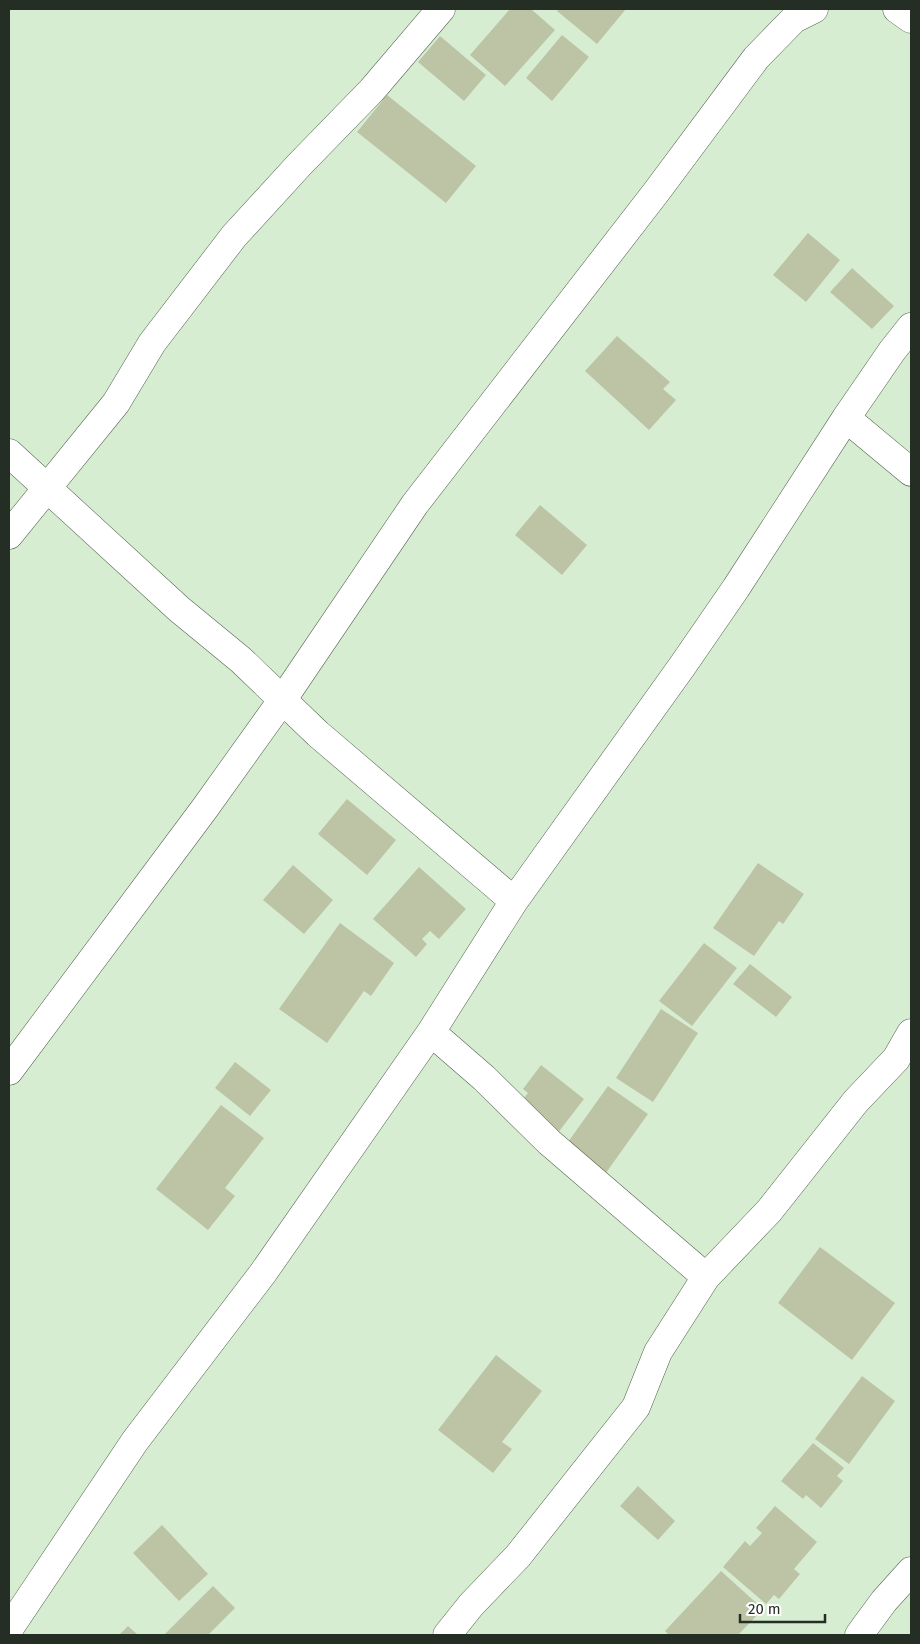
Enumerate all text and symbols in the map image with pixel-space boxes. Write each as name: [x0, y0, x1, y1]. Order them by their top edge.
scale bar: [740, 1592, 825, 1624]
text: 20 m: [748, 1600, 781, 1618]

